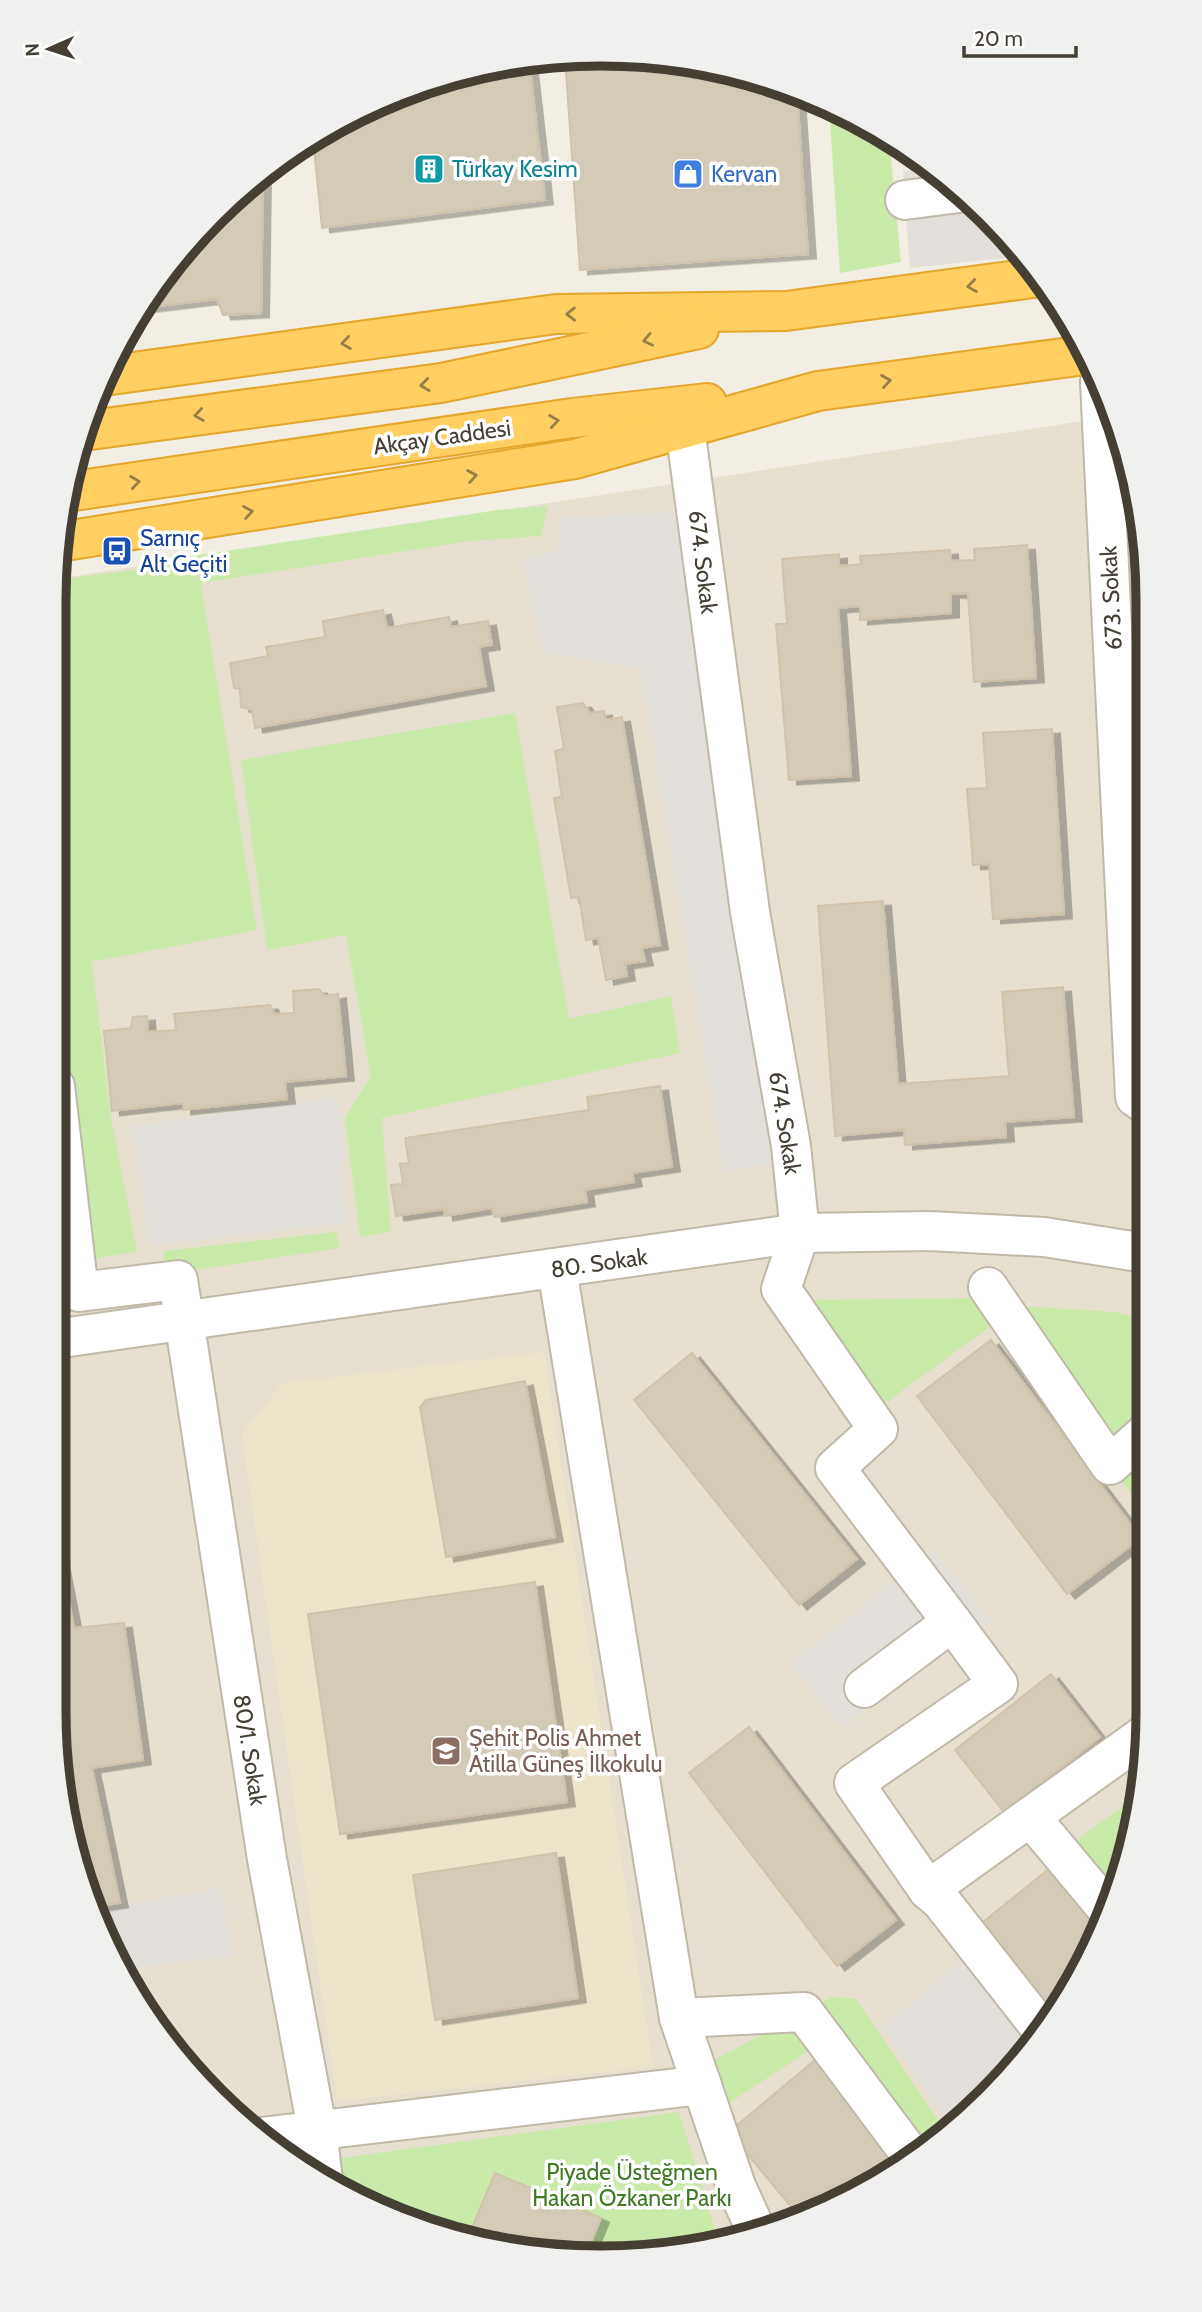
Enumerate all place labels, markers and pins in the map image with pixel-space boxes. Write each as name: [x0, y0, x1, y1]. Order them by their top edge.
building icon: Türkay Kesim: [412, 152, 446, 186]
place label: Türkay Kesim: [452, 155, 578, 183]
shop icon: Kervan: [671, 157, 705, 191]
place label: Kervan: [711, 160, 777, 188]
place label: Sarnıç Alt Geçiti: [140, 524, 227, 578]
bus stop icon: Sarnıç Alt Geçiti: [100, 534, 134, 568]
place label: Şehit Polis Ahmet Atilla Güneş İlkokulu: [469, 1724, 663, 1778]
school or university icon: Şehit Polis Ahmet Atilla Güneş İlkokulu: [429, 1734, 463, 1768]

